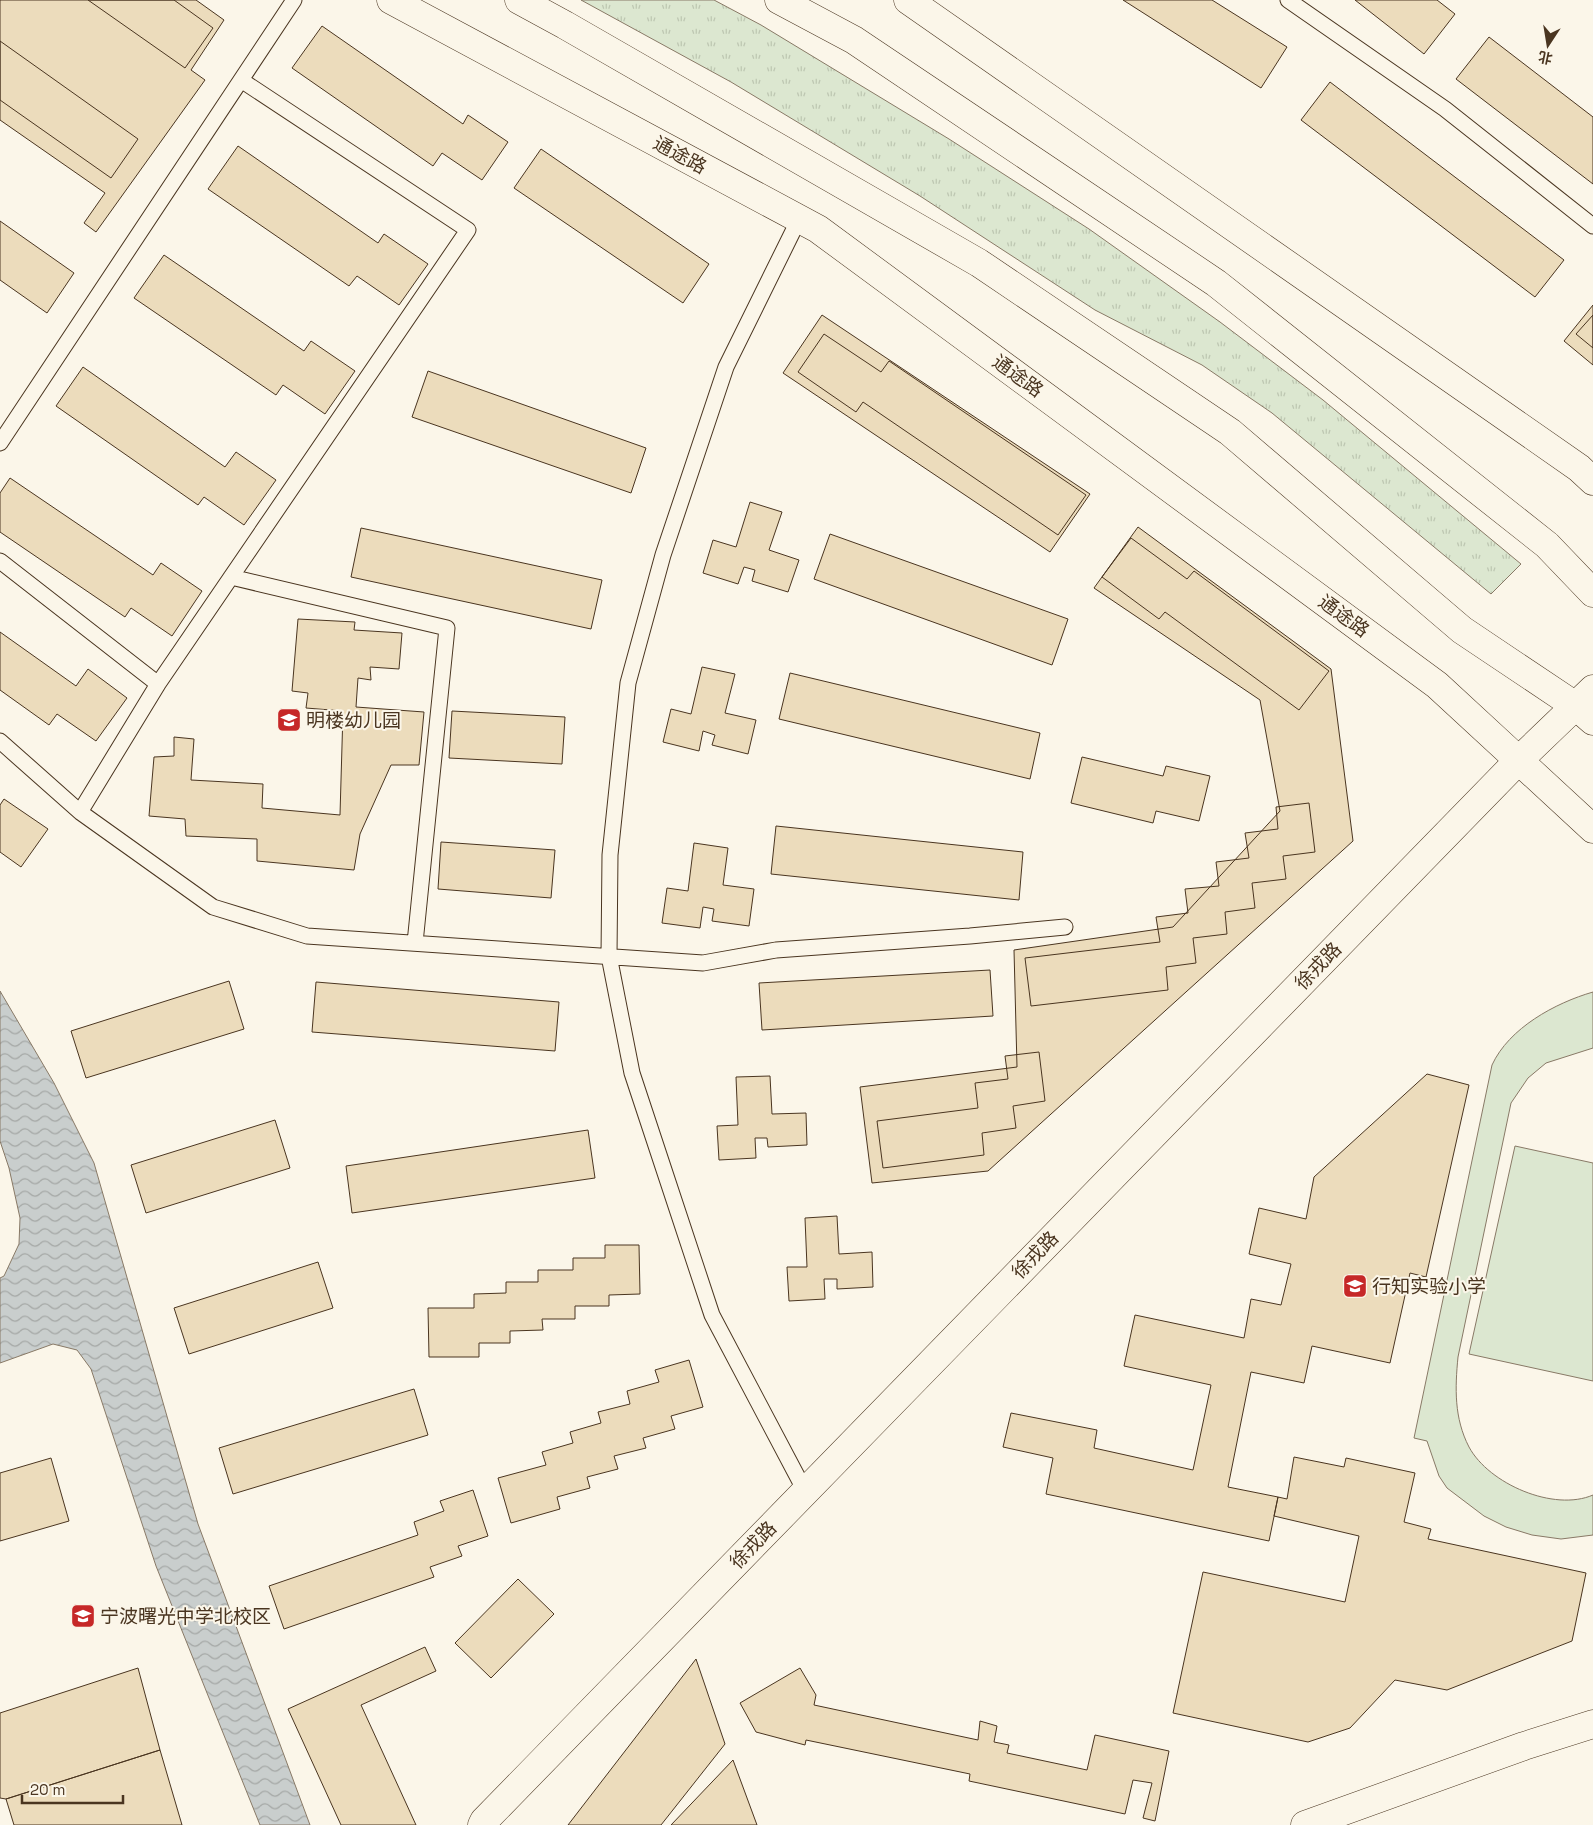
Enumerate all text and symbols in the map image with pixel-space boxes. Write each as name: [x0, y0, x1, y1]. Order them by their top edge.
north arrow: [1523, 20, 1573, 70]
text: 北: [1537, 47, 1554, 68]
street label: 通途路: [649, 131, 711, 179]
street label: 通途路: [988, 349, 1048, 403]
street label: 通途路: [1314, 589, 1374, 643]
school or university icon: 明楼幼儿园: [276, 707, 302, 733]
place label: 明楼幼儿园: [306, 708, 401, 733]
street label: 徐戎路: [1289, 937, 1347, 995]
street label: 徐戎路: [1006, 1226, 1064, 1284]
school or university icon: 行知实验小学: [1342, 1273, 1368, 1299]
place label: 行知实验小学: [1372, 1274, 1486, 1299]
street label: 徐戎路: [724, 1516, 782, 1574]
school or university icon: 宁波曙光中学北校区: [70, 1603, 96, 1629]
place label: 宁波曙光中学北校区: [100, 1604, 271, 1629]
scale bar: [22, 1772, 124, 1804]
text: 20 m: [30, 1780, 65, 1799]

